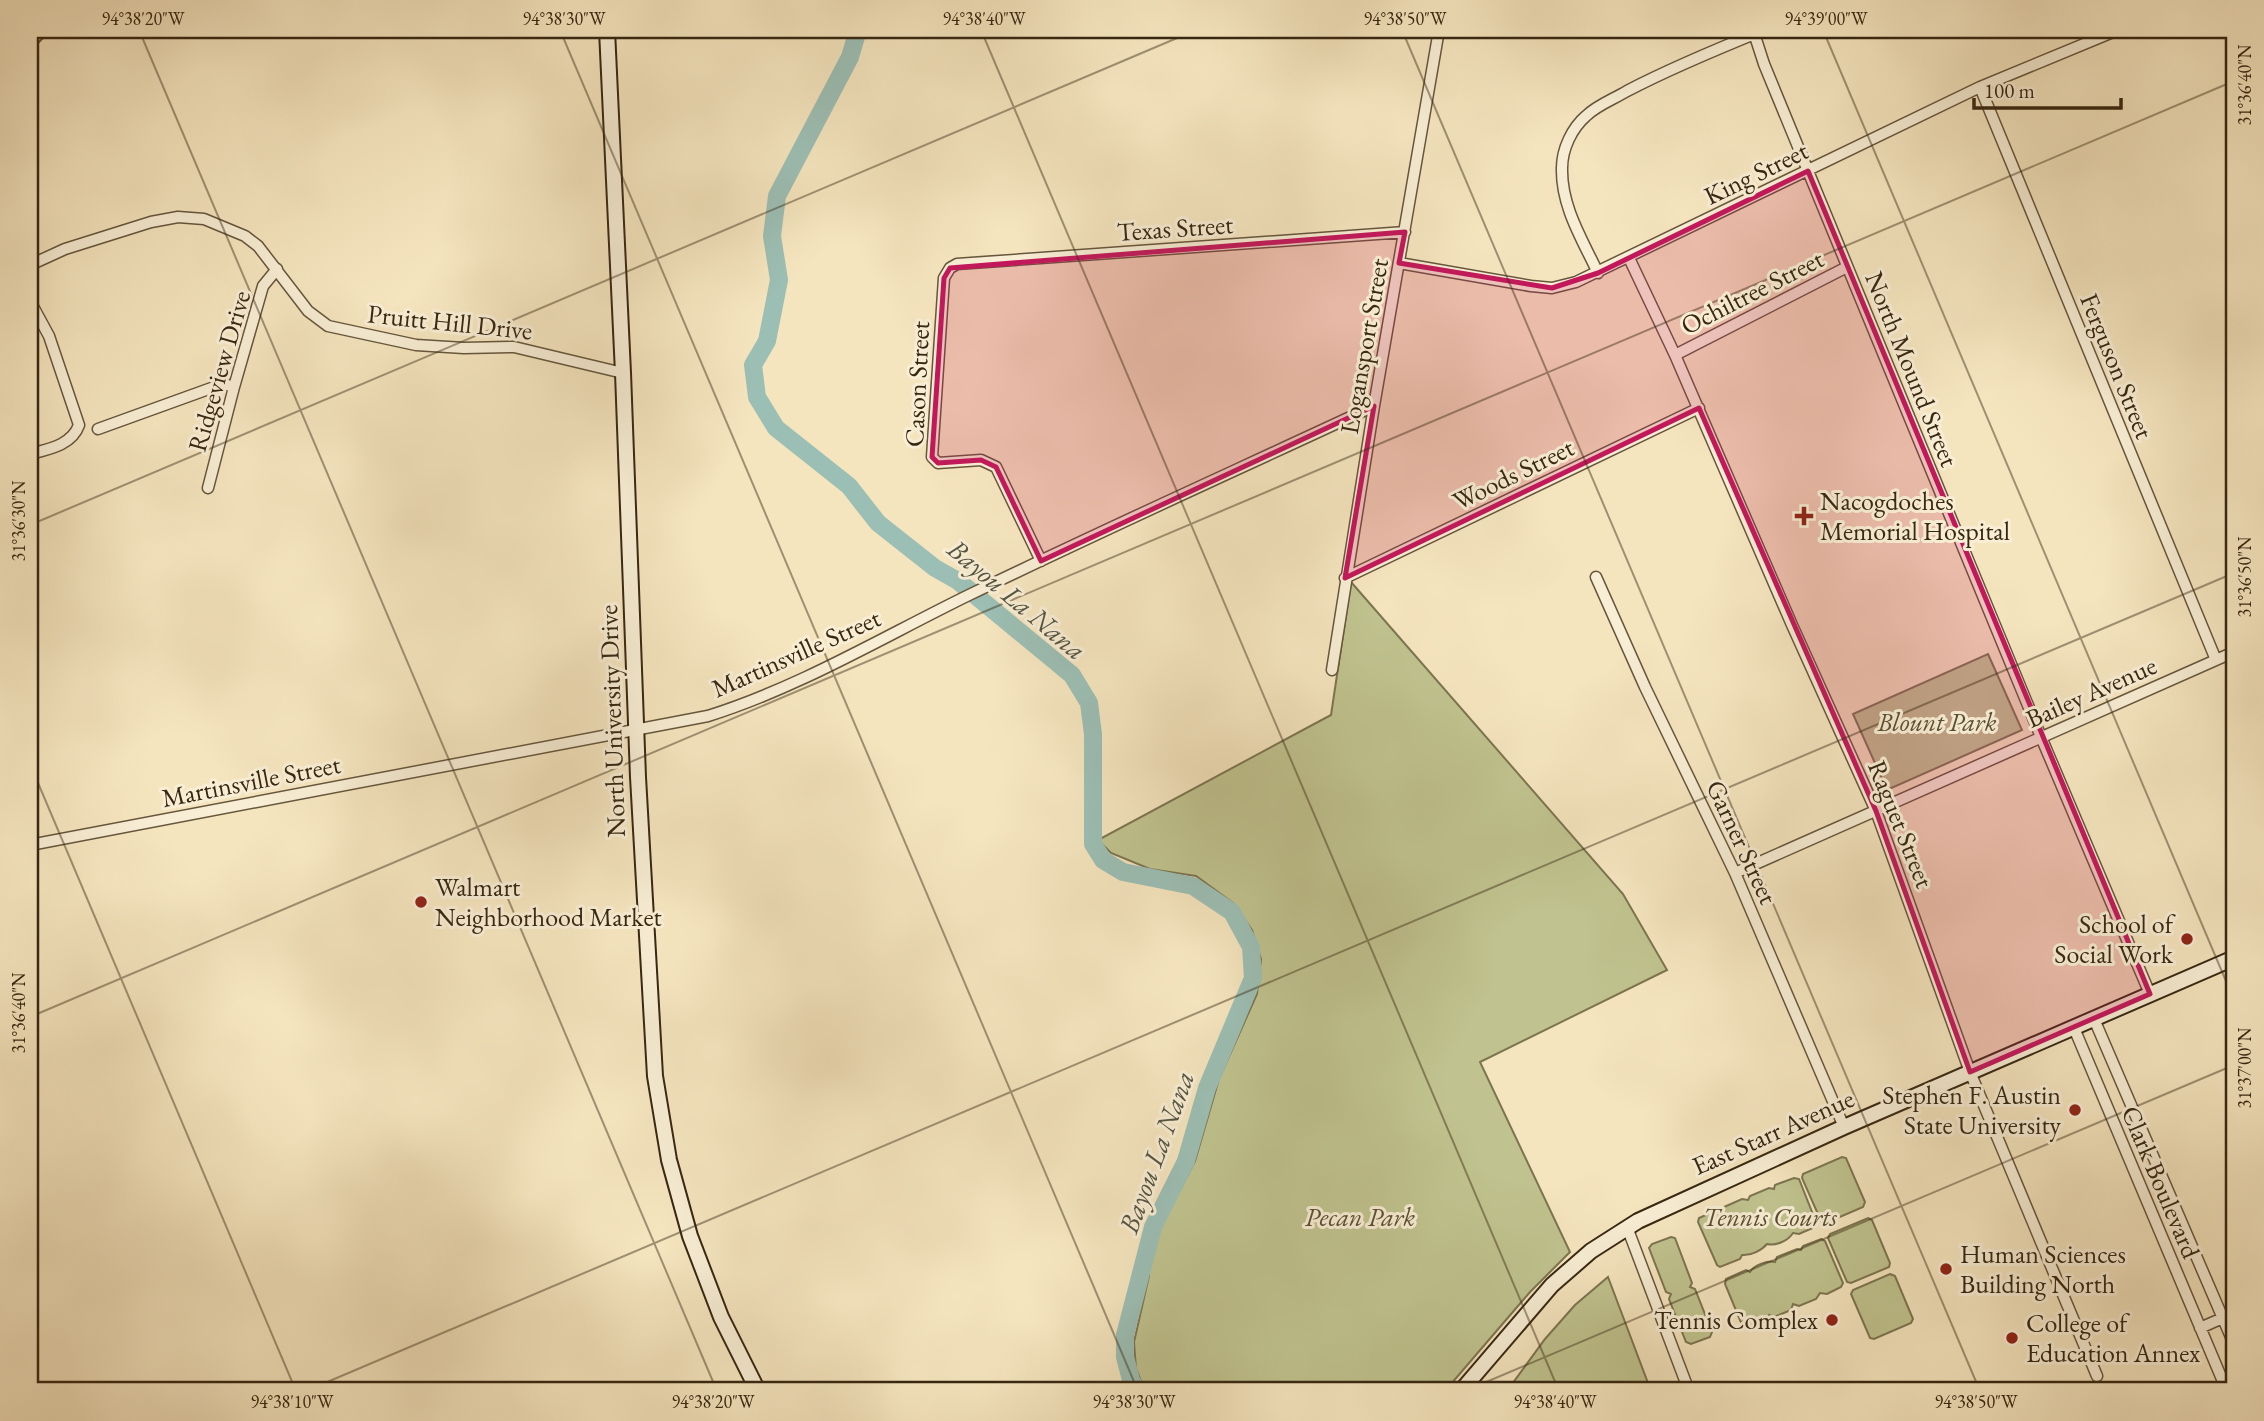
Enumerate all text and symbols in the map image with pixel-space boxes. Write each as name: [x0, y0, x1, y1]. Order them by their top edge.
text: 94°38'20"W: [101, 7, 185, 30]
text: 94°38'30"W: [522, 7, 606, 30]
text: 94°38'40"W: [942, 7, 1026, 30]
text: 94°38'50"W: [1363, 7, 1447, 30]
text: 94°39'00"W: [1784, 7, 1868, 30]
text: 31°36'40"N: [2233, 44, 2256, 125]
scale bar: [1974, 66, 2120, 110]
text: 100 m: [1984, 77, 2035, 104]
street label: King Street: [1698, 133, 1814, 213]
street label: Texas Street: [1116, 207, 1234, 249]
street label: Ochiltree Street: [1675, 242, 1829, 342]
street label: Logansport Street: [1332, 256, 1396, 436]
street label: North Mound Street: [1857, 266, 1967, 472]
street label: Ridgeview Drive: [180, 287, 258, 455]
street label: Ferguson Street: [2072, 288, 2162, 444]
street label: Pruitt Hill Drive: [366, 296, 534, 348]
street label: Cason Street: [897, 320, 937, 448]
street label: Woods Street: [1447, 430, 1579, 518]
text: 31°36'30"N: [7, 480, 30, 561]
place label: Nacogdoches Memorial Hospital: [1820, 484, 2010, 548]
marker: Nacogdoches Memorial Hospital: [1794, 506, 1814, 526]
water label: Bayou La Nana: [940, 530, 1094, 667]
text: 31°36'50"N: [2233, 536, 2256, 617]
street label: Martinsville Street: [706, 601, 886, 705]
street label: North University Drive: [591, 604, 633, 838]
street label: Bailey Avenue: [2020, 648, 2162, 736]
park label: Blount Park: [1876, 705, 1997, 739]
street label: Martinsville Street: [159, 747, 343, 815]
street label: Raguet Street: [1860, 755, 1942, 893]
street label: Garner Street: [1699, 775, 1785, 909]
place label: Walmart Neighborhood Market: [435, 870, 662, 934]
marker: Walmart Neighborhood Market: [413, 894, 429, 910]
place label: School of Social Work: [2054, 907, 2176, 971]
marker: School of Social Work: [2179, 931, 2195, 947]
text: 31°36'40"N: [7, 972, 30, 1053]
text: 31°37'00"N: [2233, 1027, 2256, 1108]
water label: Bayou La Nana: [1110, 1066, 1202, 1239]
place label: Stephen F. Austin State University: [1882, 1078, 2062, 1142]
street label: East Starr Avenue: [1687, 1081, 1859, 1183]
street label: Clark Boulevard: [2114, 1101, 2209, 1264]
marker: Stephen F. Austin State University: [2067, 1102, 2083, 1118]
park label: Pecan Park: [1305, 1200, 1415, 1234]
park label: Tennis Courts: [1703, 1200, 1838, 1234]
place label: Human Sciences Building North: [1960, 1237, 2126, 1301]
marker: Human Sciences Building North: [1938, 1261, 1954, 1277]
place label: Tennis Complex: [1654, 1303, 1819, 1337]
place label: College of Education Annex: [2026, 1306, 2201, 1370]
marker: Tennis Complex: [1824, 1312, 1840, 1328]
marker: College of Education Annex: [2004, 1330, 2020, 1346]
text: 94°38'10"W: [250, 1390, 334, 1413]
text: 94°38'20"W: [671, 1390, 755, 1413]
text: 94°38'30"W: [1092, 1390, 1176, 1413]
text: 94°38'40"W: [1513, 1390, 1597, 1413]
text: 94°38'50"W: [1934, 1390, 2018, 1413]

